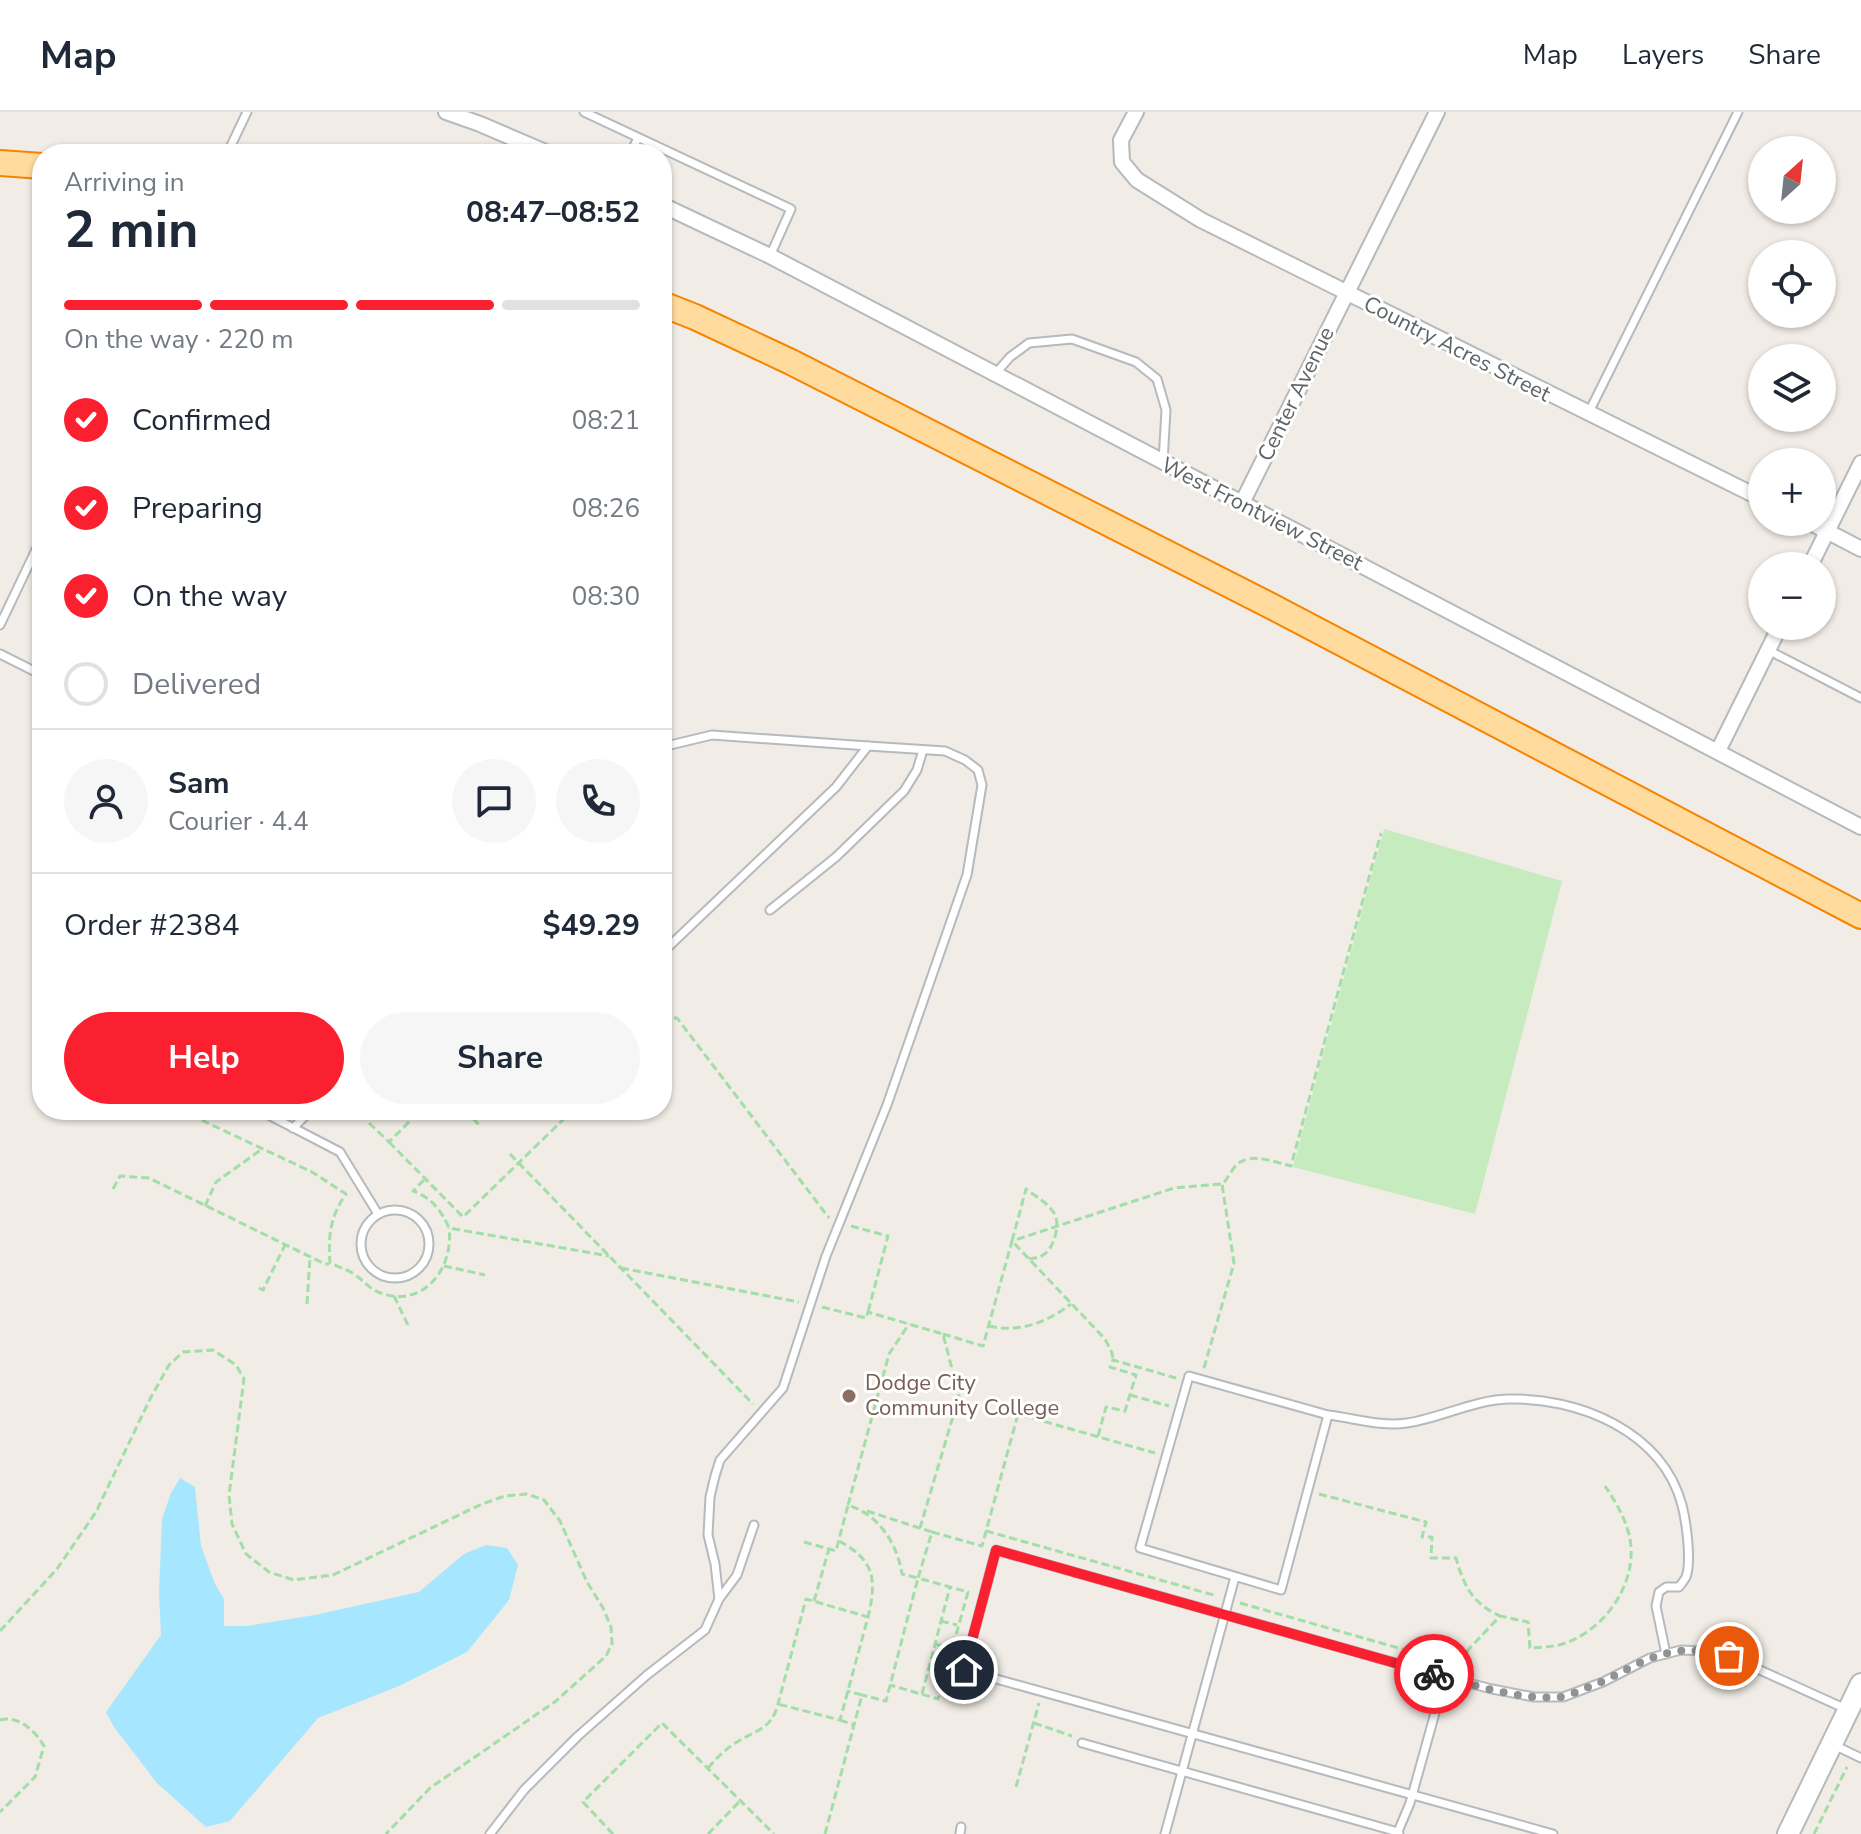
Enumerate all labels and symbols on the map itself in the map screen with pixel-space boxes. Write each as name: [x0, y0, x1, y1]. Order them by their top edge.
north arrow: [1748, 136, 1836, 224]
street label: Country Acres Street: [1358, 289, 1556, 409]
street label: Center Avenue: [1251, 322, 1341, 466]
street label: West Frontview Street: [1156, 450, 1368, 578]
place label: Dodge City Community College: [865, 1368, 1059, 1423]
marker: Dodge City Community College: [840, 1387, 858, 1405]
pin: [1695, 1622, 1763, 1690]
courier: [1394, 1634, 1474, 1714]
pin: [930, 1636, 998, 1704]

